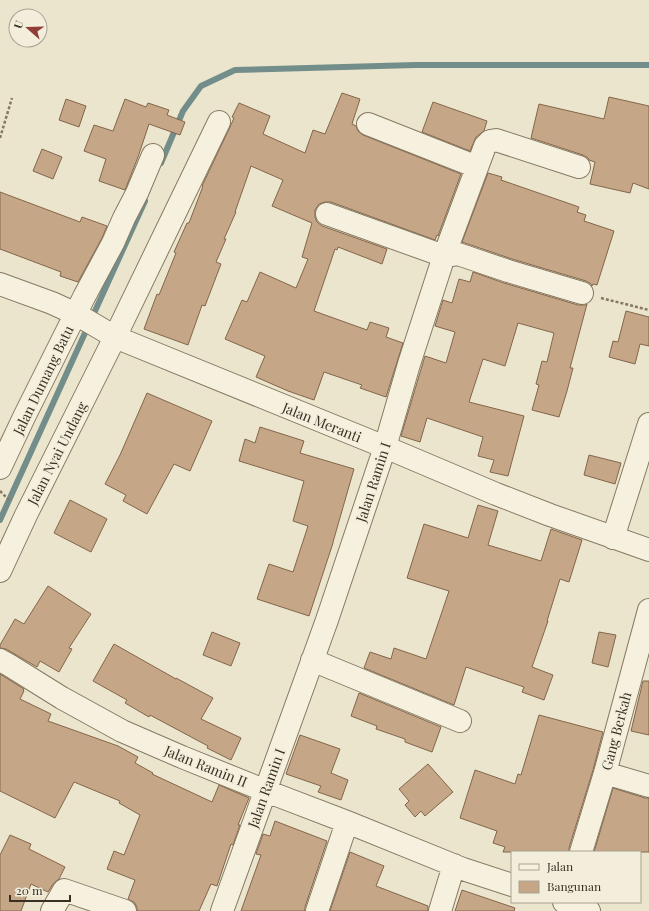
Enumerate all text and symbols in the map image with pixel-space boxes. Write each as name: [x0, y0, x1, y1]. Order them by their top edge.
north arrow: [8, 8, 48, 48]
text: U: [10, 18, 27, 31]
street label: Jalan Dumang Batu: [8, 322, 78, 439]
street label: Jalan Nyai Undang: [22, 397, 92, 509]
street label: Jalan Meranti: [279, 397, 364, 446]
street label: Jalan Ramin I: [351, 439, 395, 525]
street label: Gang Berkah: [596, 689, 636, 772]
street label: Jalan Ramin II: [161, 740, 251, 791]
street label: Jalan Ramin I: [242, 745, 289, 831]
legend: [511, 851, 641, 903]
text: Jalan: [546, 858, 573, 874]
scale bar: [10, 877, 70, 903]
text: Bangunan: [547, 878, 601, 894]
text: 20 m: [16, 882, 43, 898]

